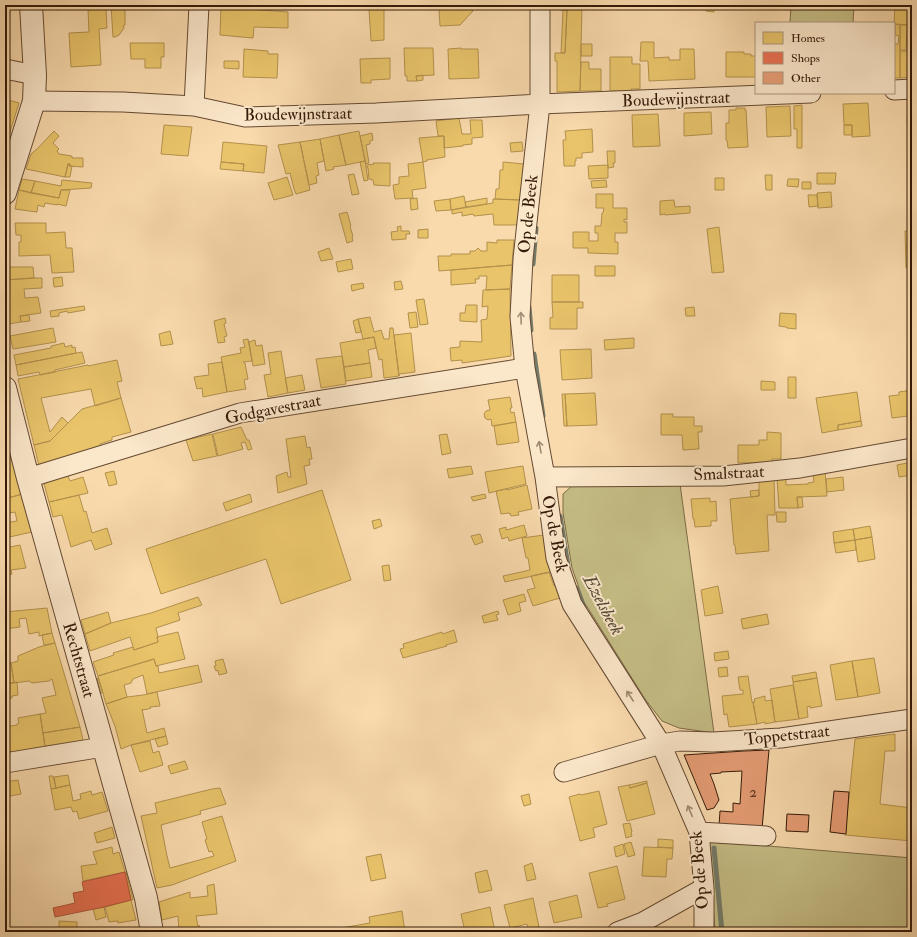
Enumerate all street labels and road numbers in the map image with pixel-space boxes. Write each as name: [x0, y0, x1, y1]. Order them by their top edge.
street label: Boudewijnstraat: [621, 87, 731, 111]
street label: Boudewijnstraat: [244, 103, 353, 125]
street label: Op de Beek: [513, 174, 544, 254]
street label: Godgavestraat: [223, 389, 323, 429]
street label: Smalstraat: [693, 461, 766, 485]
street label: Op de Beek: [536, 493, 573, 575]
street label: Rechtstraat: [58, 620, 100, 701]
street label: Toppetstraat: [743, 720, 831, 751]
street label: Op de Beek: [685, 830, 714, 910]

